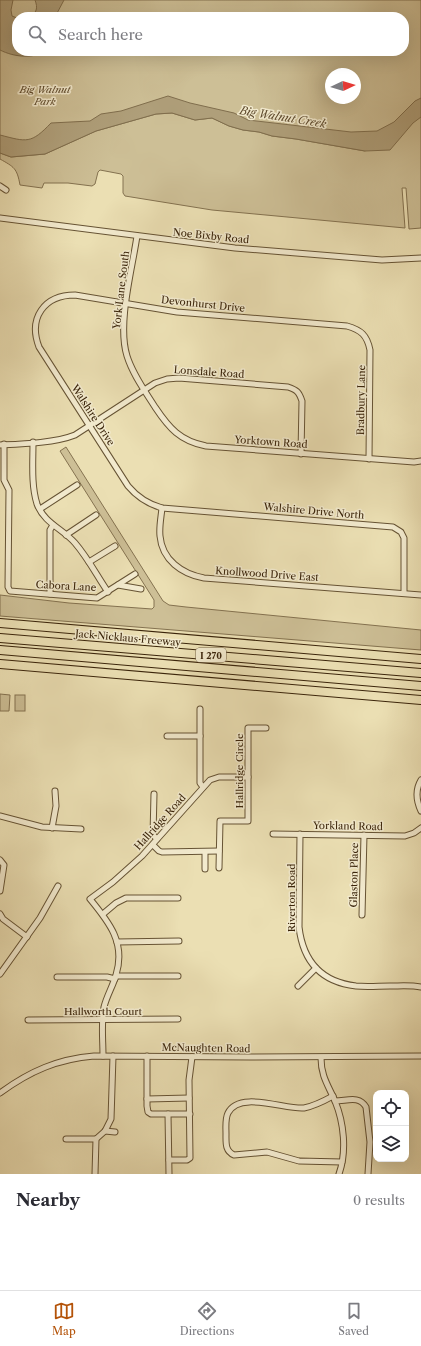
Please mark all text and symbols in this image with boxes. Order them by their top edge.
search box [12,12,409,56]
icon: search [26,23,48,45]
text: Search here [58,25,143,44]
north arrow [325,68,361,104]
park label: Big Walnut Park [19,83,71,108]
water label: Big Walnut Creek [238,103,328,131]
street label: Noe Bixby Road [172,226,250,246]
street label: York Lane South [110,249,132,331]
street label: Devonhurst Drive [160,293,246,315]
street label: Lonsdale Road [173,363,245,381]
street label: Bradbury Lane [354,364,368,435]
street label: Walshire Drive [68,381,118,448]
street label: Yorktown Road [233,433,308,451]
street label: Walshire Drive North [262,500,366,522]
street label: Knollwood Drive East [215,564,320,584]
street label: Cabora Lane [35,578,97,594]
street label: Jack Nicklaus Freeway [73,627,182,649]
road number: I 270 [196,648,226,662]
street label: Hallridge Circle [233,733,246,809]
street label: Hallridge Road [131,791,189,853]
street label: Yorkland Road [312,819,383,833]
street label: Glaston Place [347,842,361,908]
street label: Riverton Road [285,864,298,932]
street label: Hallworth Court [64,1005,143,1018]
street label: McNaughten Road [161,1041,251,1055]
map controls [373,1090,409,1162]
button: locate [373,1090,409,1126]
button: layers [373,1126,409,1162]
text: Nearby [16,1190,80,1210]
text: 0 results [353,1192,405,1208]
tab: Map [52,1300,76,1338]
tab: Directions [180,1300,234,1338]
tab: Saved [338,1300,369,1338]

